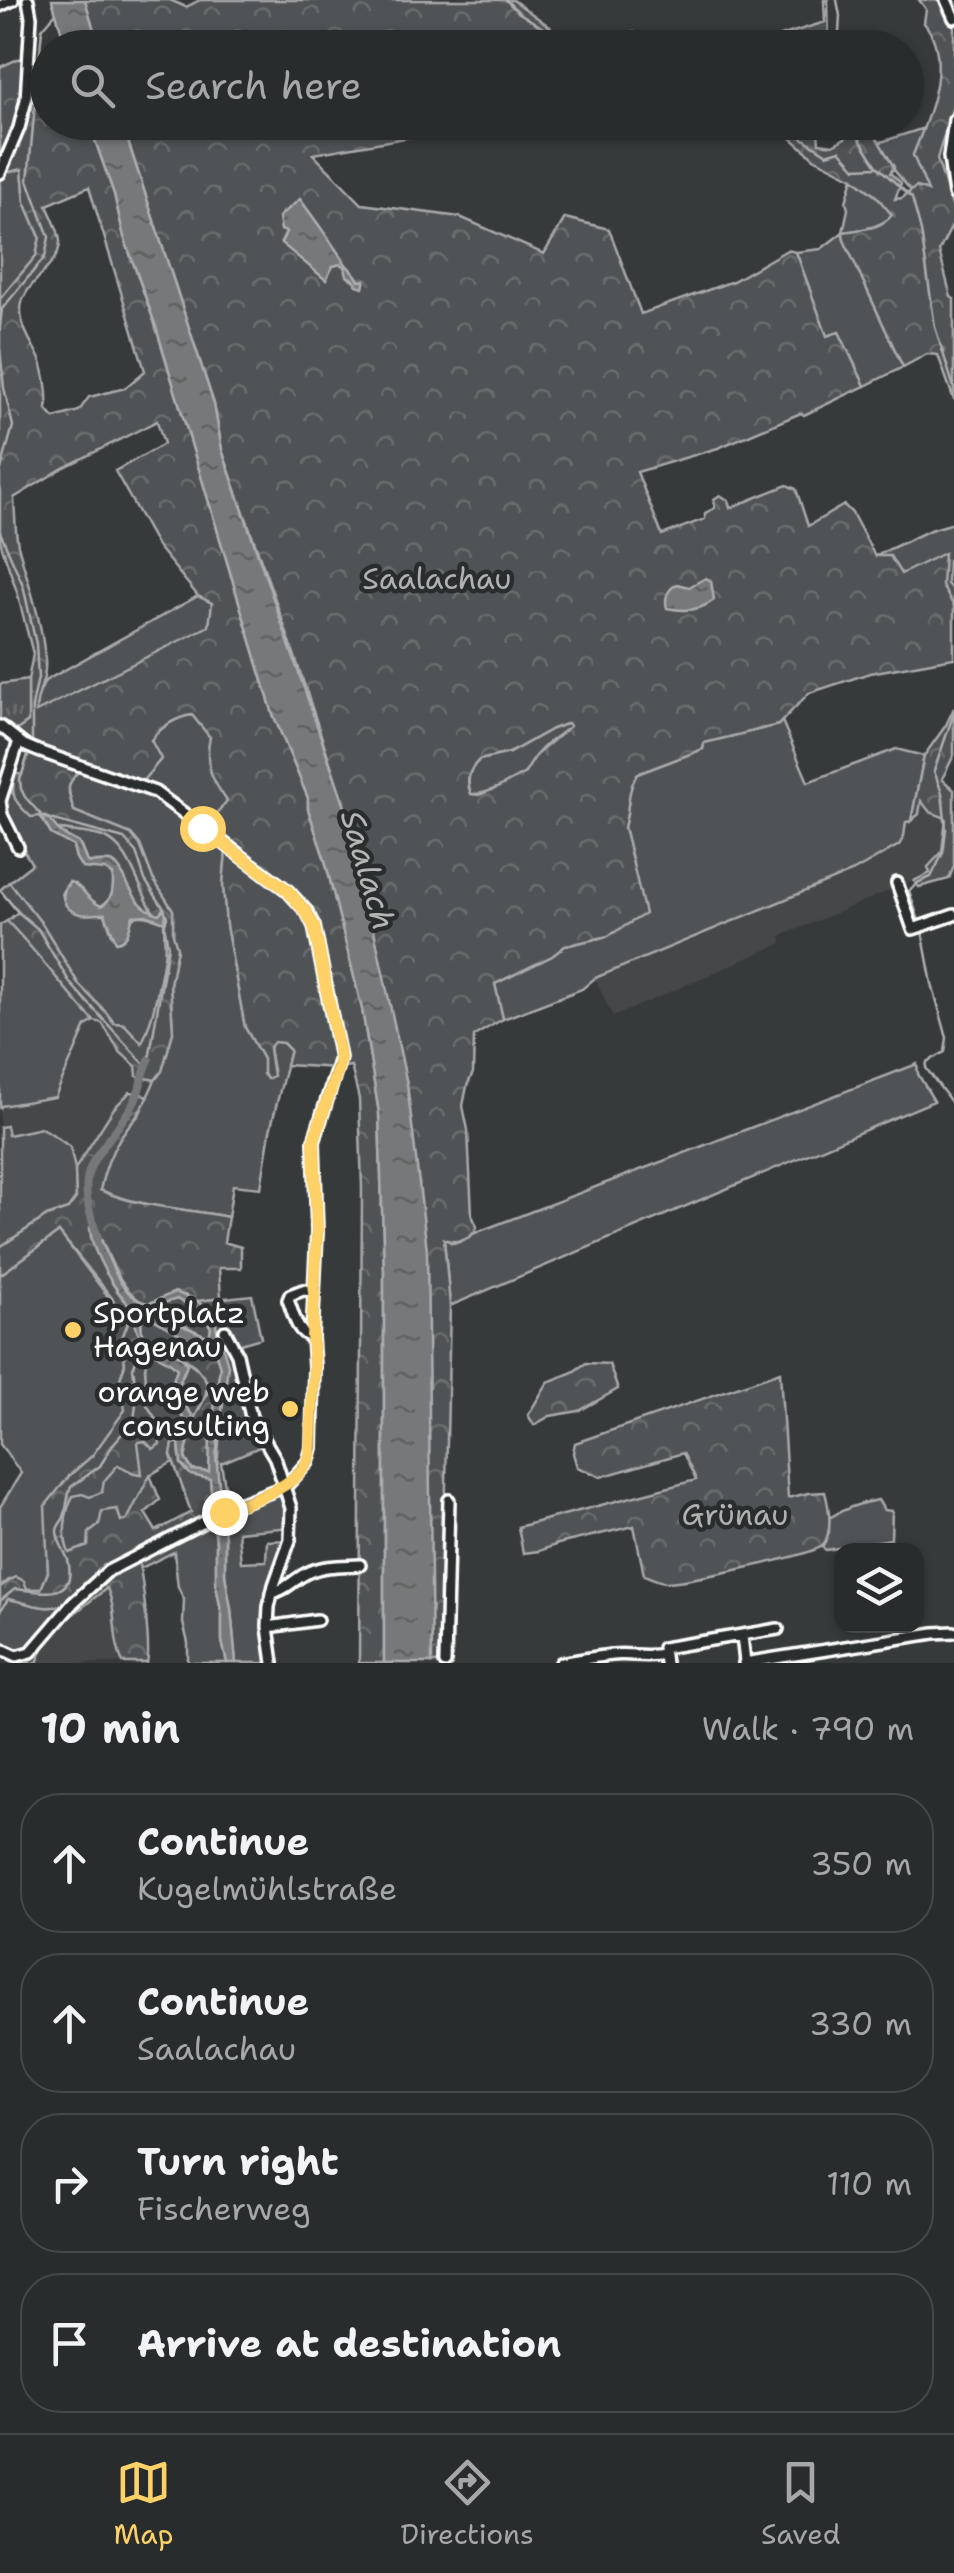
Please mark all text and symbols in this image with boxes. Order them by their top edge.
search box [30,30,924,140]
icon: search [65,58,120,113]
text: Search here [145,60,362,111]
park label: Saalachau [362,558,512,599]
water label: Saalach [331,805,406,935]
route start [180,806,226,852]
place label: Sportplatz Hagenau [93,1292,245,1367]
marker: Sportplatz Hagenau [62,1319,84,1341]
place label: orange web consulting [97,1371,270,1446]
marker: orange web consulting [279,1398,301,1420]
route end [202,1490,248,1536]
park label: Grünau [682,1494,788,1535]
map controls [834,1543,924,1633]
button: layers [834,1543,924,1633]
text: 10 min [40,1700,180,1756]
text: Walk · 790 m [702,1707,914,1750]
text: Continue [137,1816,309,1867]
icon: ahead [42,1836,97,1891]
text: 350 m [810,1842,912,1885]
text: Kugelmühlstraße [137,1867,397,1910]
text: Continue [137,1976,309,2027]
icon: ahead [42,1996,97,2051]
text: 330 m [809,2002,912,2045]
text: Saalachau [137,2027,296,2070]
text: Turn right [137,2136,339,2187]
icon: right [42,2156,97,2211]
text: 110 m [826,2162,912,2205]
text: Fischerweg [137,2187,311,2230]
icon: arrive [42,2316,97,2371]
text: Arrive at destination [137,2318,561,2369]
tab: Map [114,2455,173,2553]
tab: Directions [400,2455,534,2553]
tab: Saved [761,2455,840,2553]

